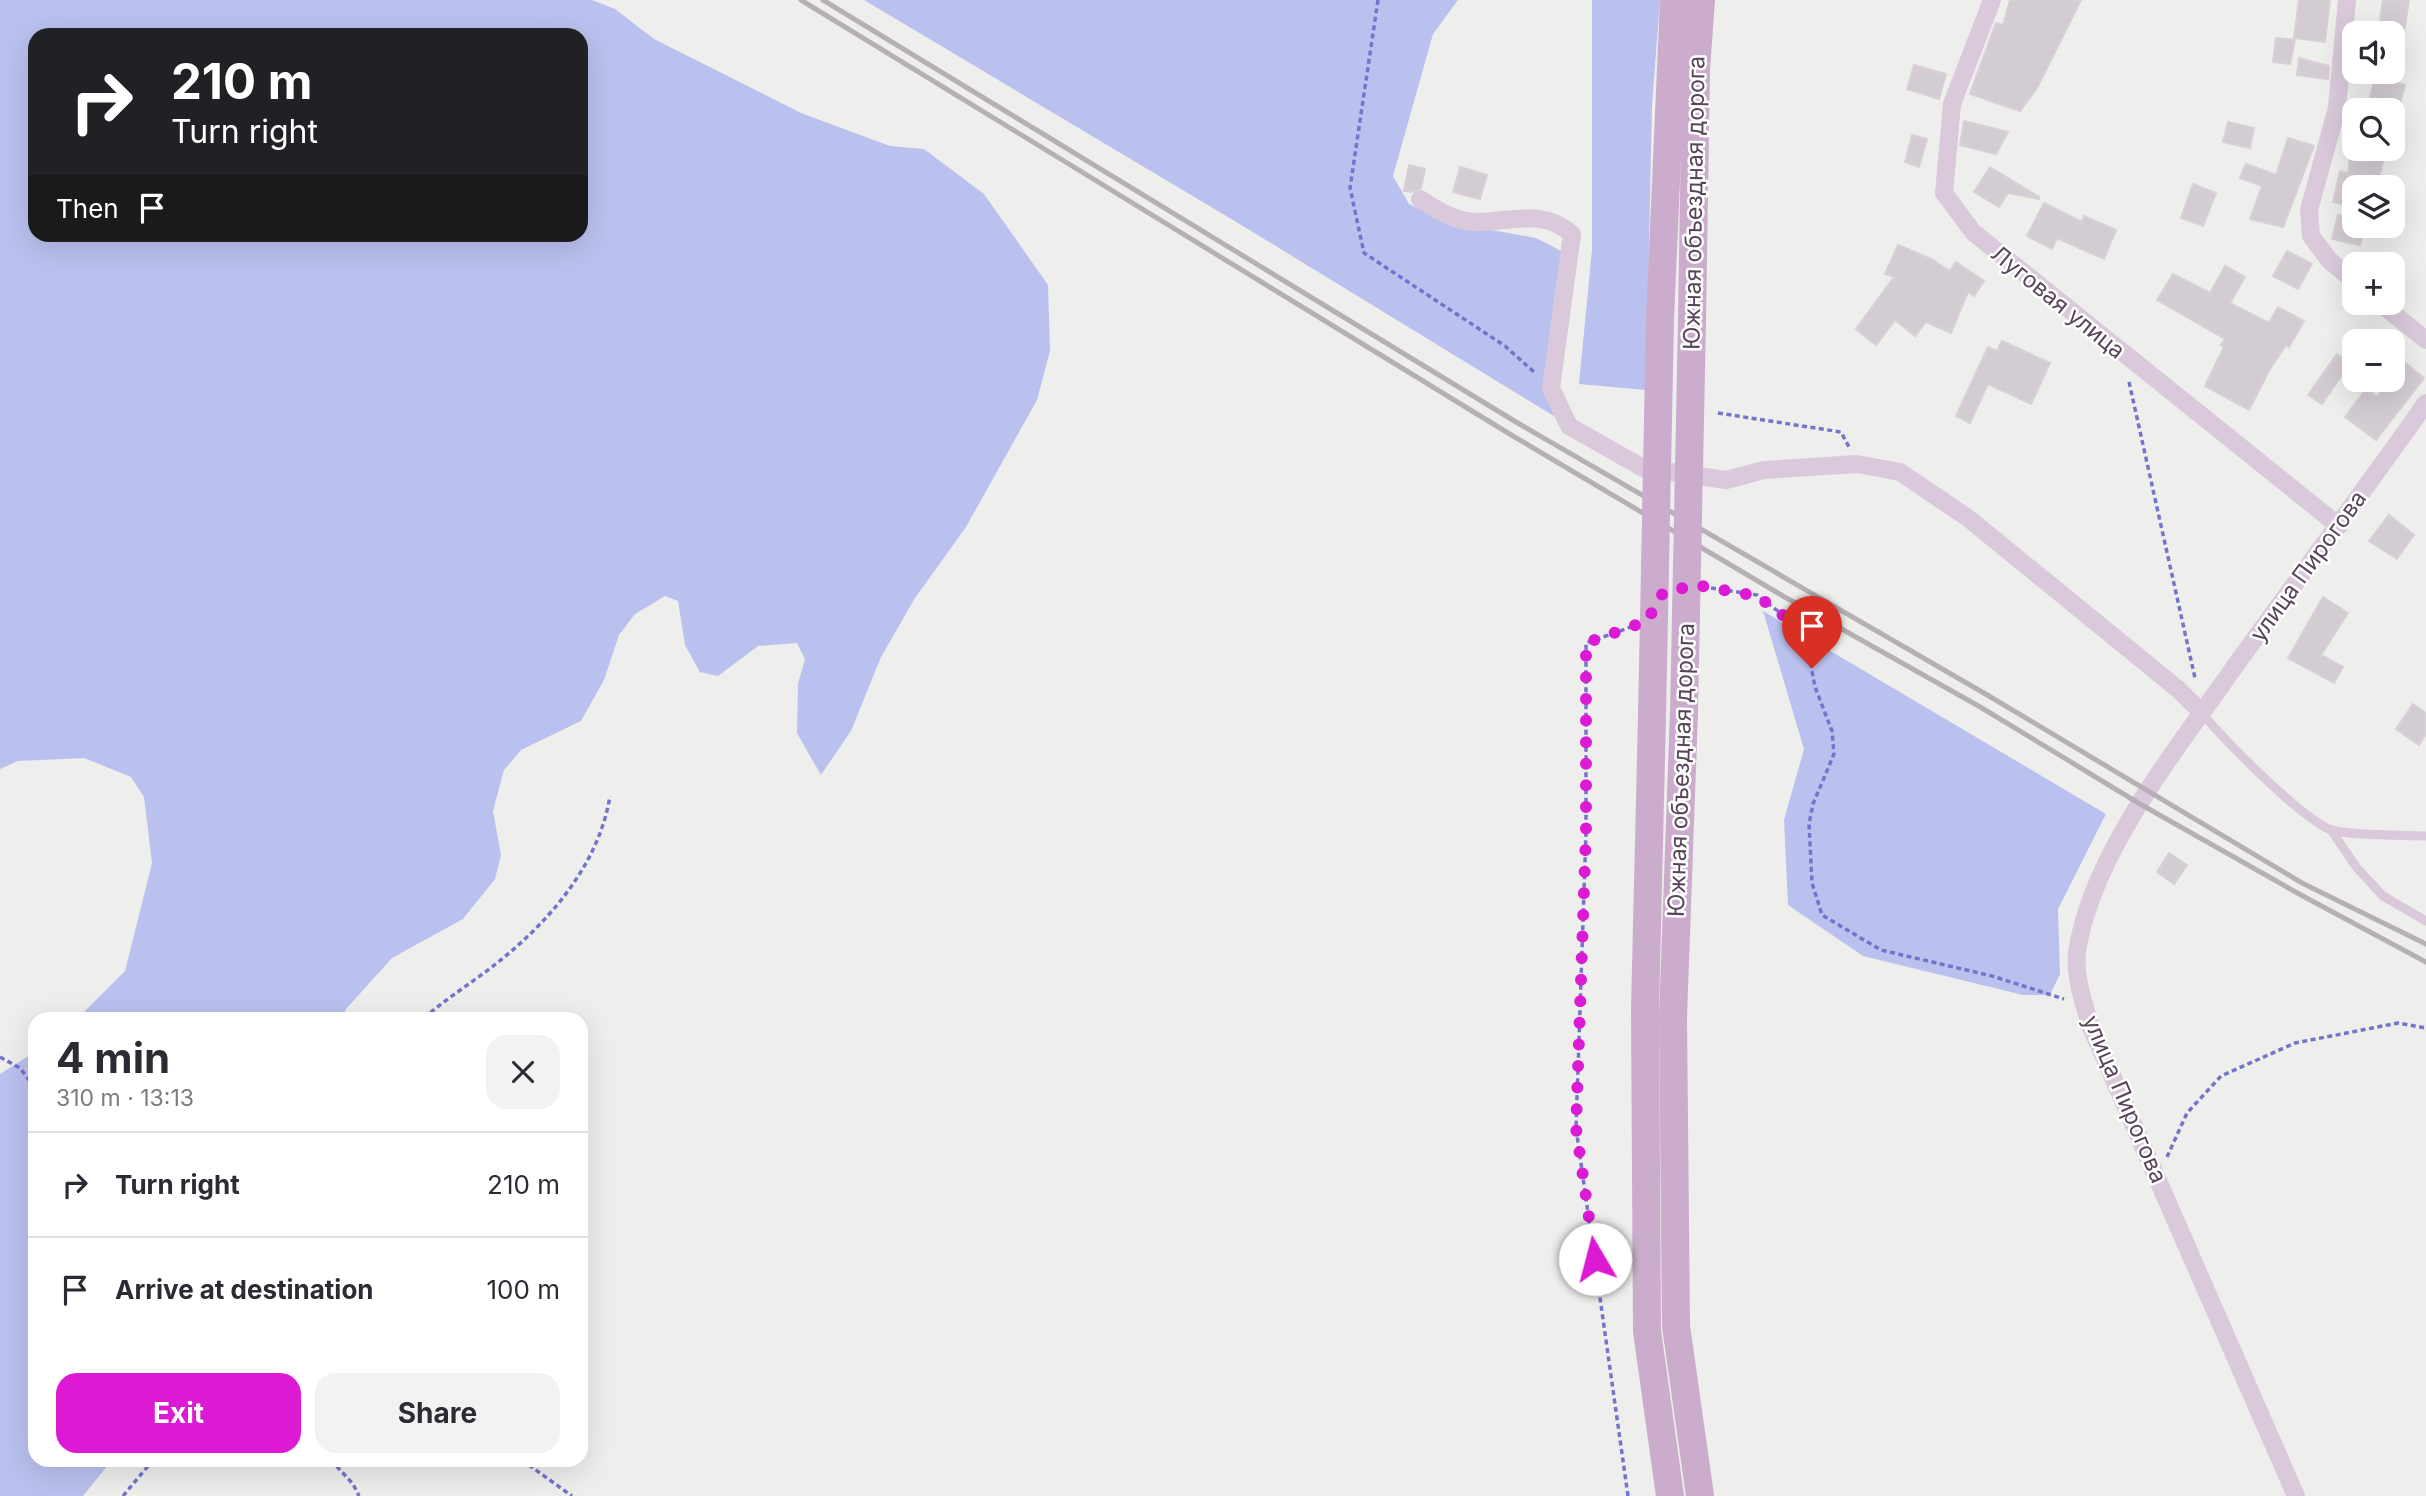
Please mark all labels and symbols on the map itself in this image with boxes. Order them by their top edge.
street label: Южная объездная дорога [1677,56,1711,350]
street label: Луговая улица [1985,239,2131,365]
street label: улица Пирогова [2244,485,2372,647]
pin [1782,596,1842,668]
street label: Южная объездная дорога [1662,623,1700,917]
street label: улица Пирогова [2077,1011,2173,1187]
position arrow [1558,1222,1632,1296]

